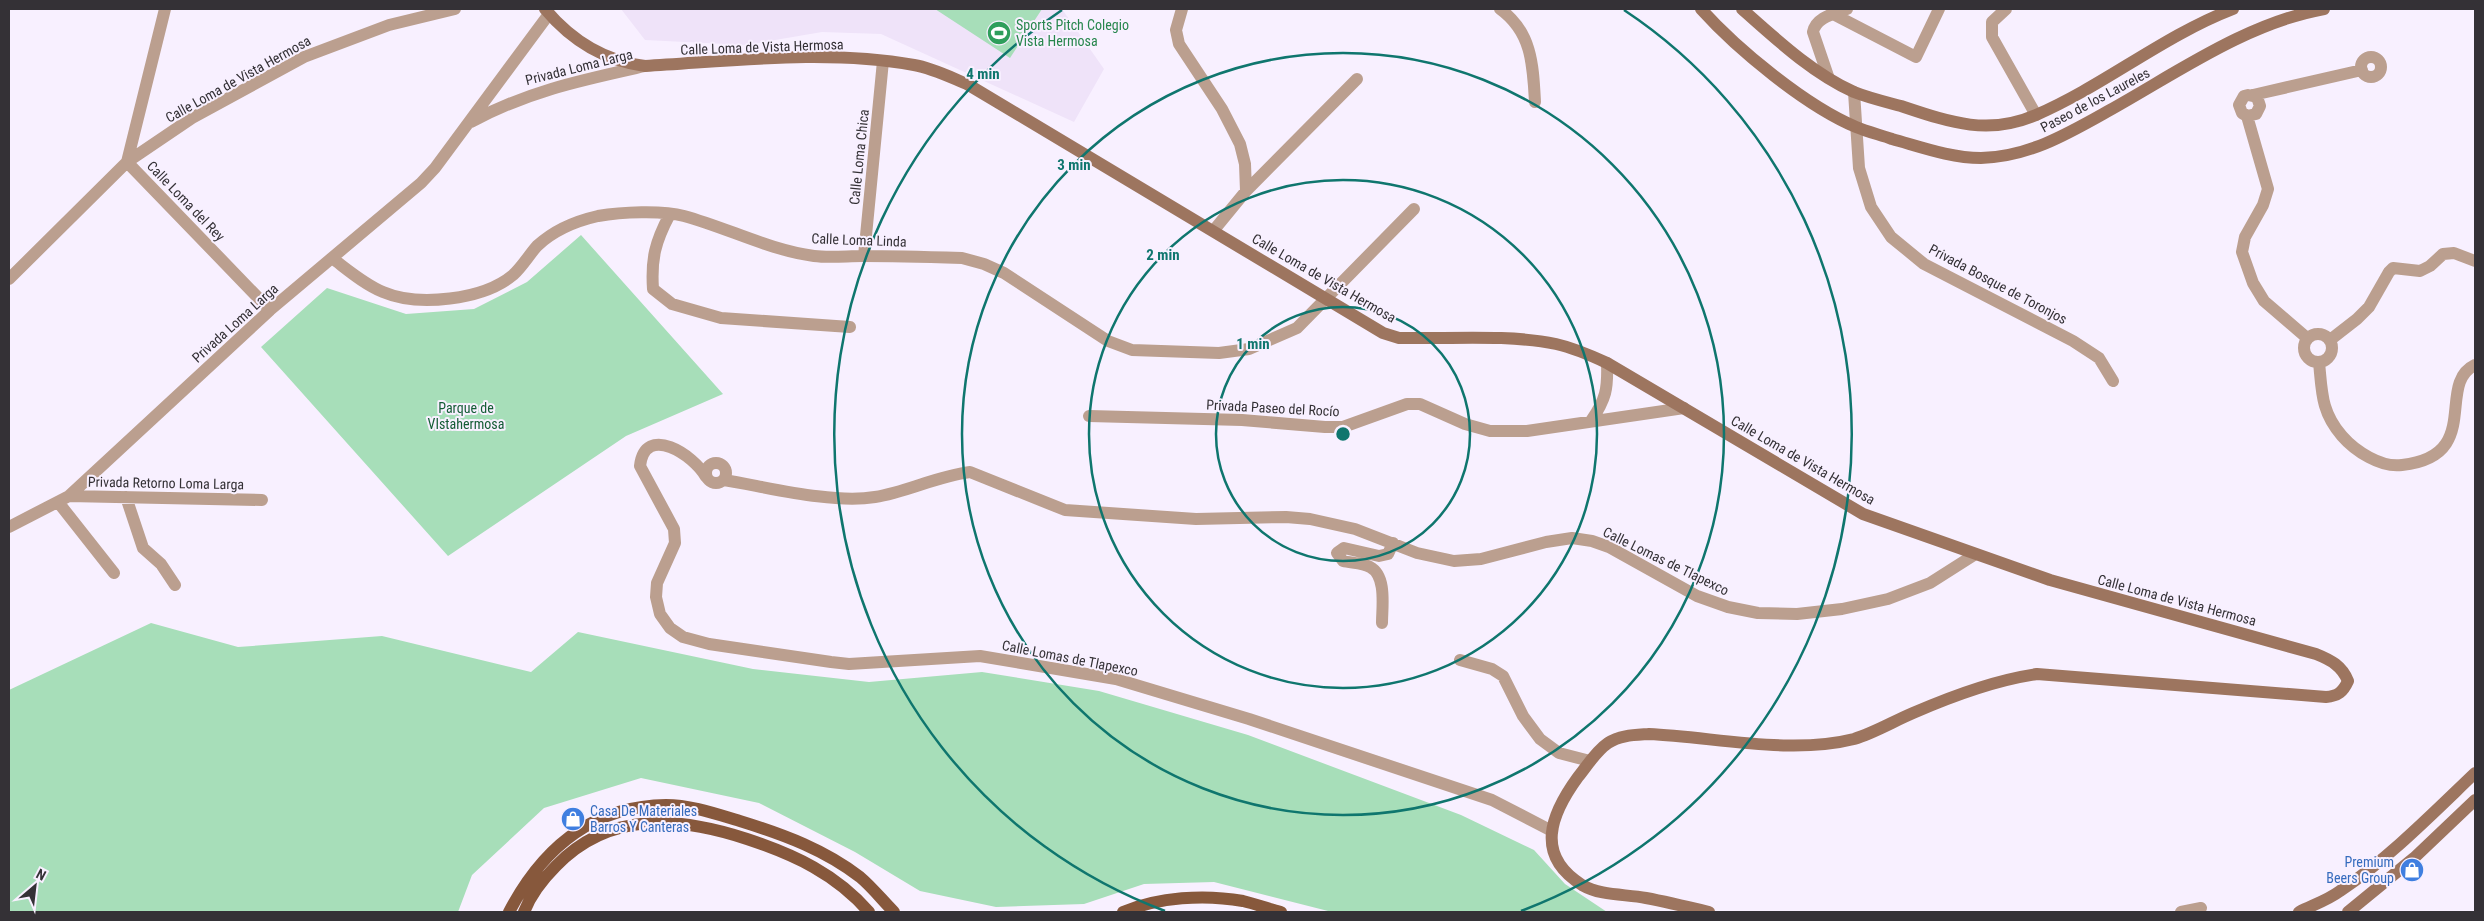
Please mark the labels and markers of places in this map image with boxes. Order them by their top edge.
place label: Sports Pitch Colegio Vista Hermosa [1016,17,1129,49]
sports icon: Sports Pitch Colegio Vista Hermosa [986,20,1012,46]
centre of rings [1334,425,1352,443]
place label: Casa De Materiales Barros Y Canteras [590,803,697,835]
shop icon: Casa De Materiales Barros Y Canteras [560,806,586,832]
place label: Premium Beers Group [2326,854,2394,886]
shop icon: Premium Beers Group [2399,857,2425,883]

